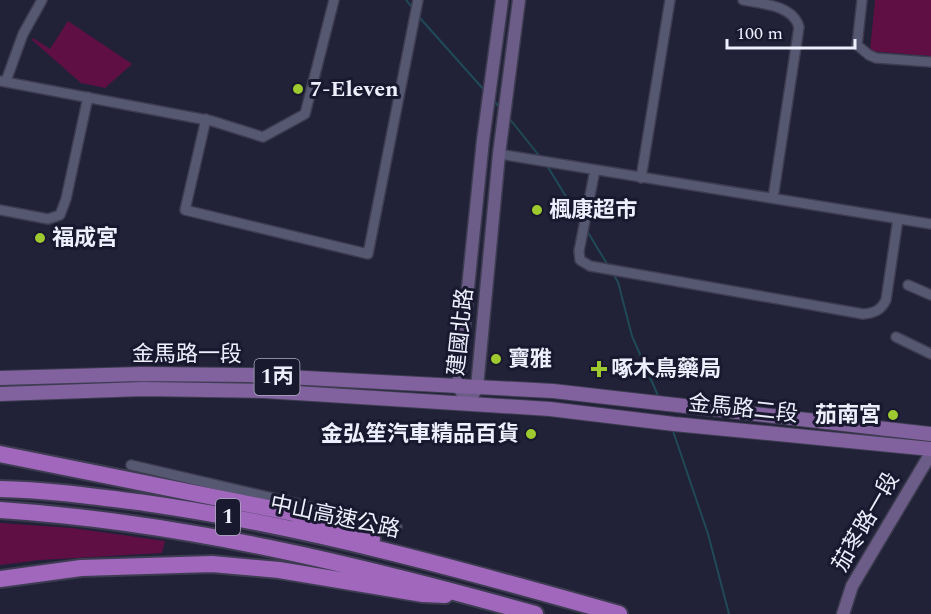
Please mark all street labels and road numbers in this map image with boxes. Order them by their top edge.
street label: 建國北路 [440,287,482,377]
street label: 金馬路一段 [132,338,242,371]
road number: 1丙 [254,359,300,395]
street label: 金馬路二段 [687,387,799,431]
street label: 茄苳路一段 [824,466,908,578]
street label: 中山高速公路 [267,487,403,547]
road number: 1 [216,499,240,535]

